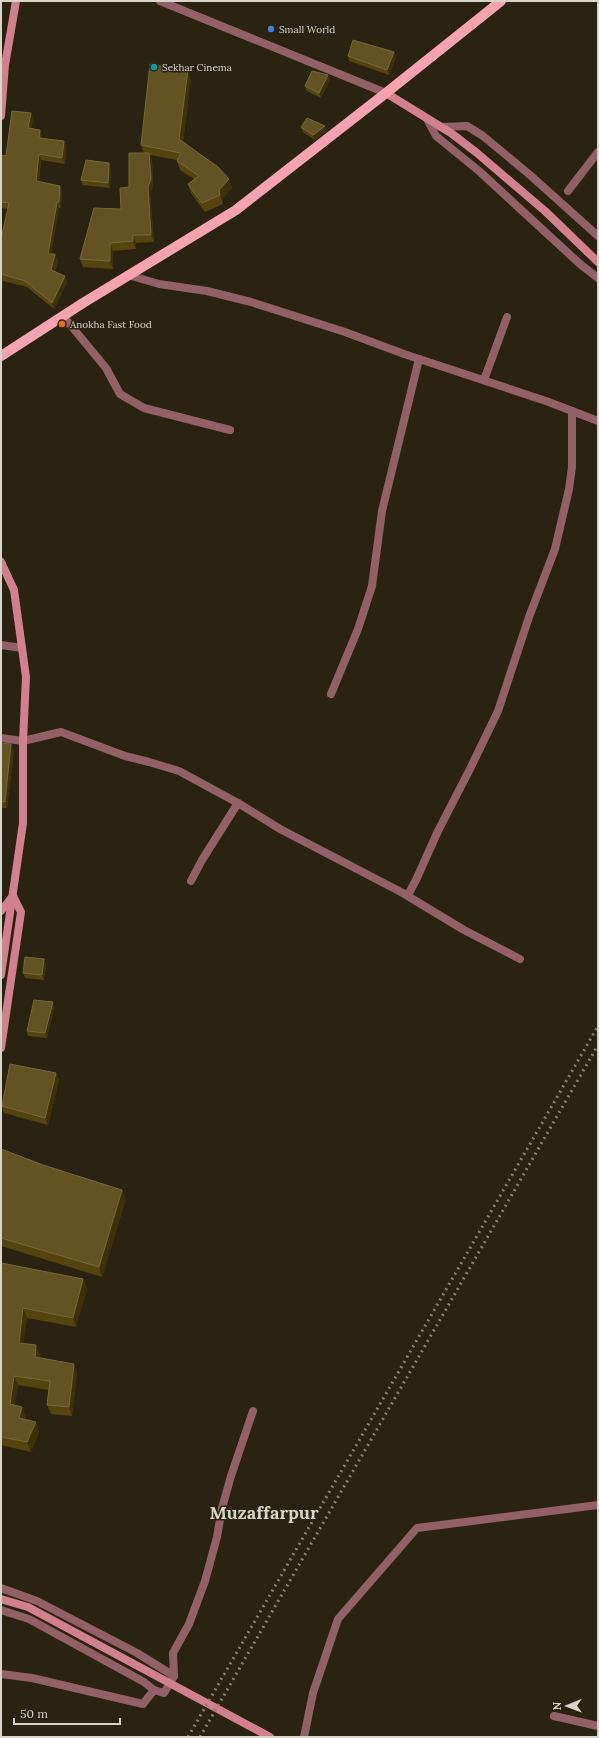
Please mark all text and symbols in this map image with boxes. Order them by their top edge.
place label: Small World [279,23,335,36]
marker: Small World [266,24,276,34]
place label: Sekhar Cinema [162,61,232,74]
marker: Sekhar Cinema [149,62,159,72]
place label: Anokha Fast Food [69,318,152,331]
marker: Anokha Fast Food [57,319,67,329]
district label: Muzaffarpur [209,1501,319,1524]
north arrow [547,1686,587,1726]
scale bar [14,1700,120,1726]
text: N [550,1701,564,1711]
text: 50 m [20,1706,48,1721]

